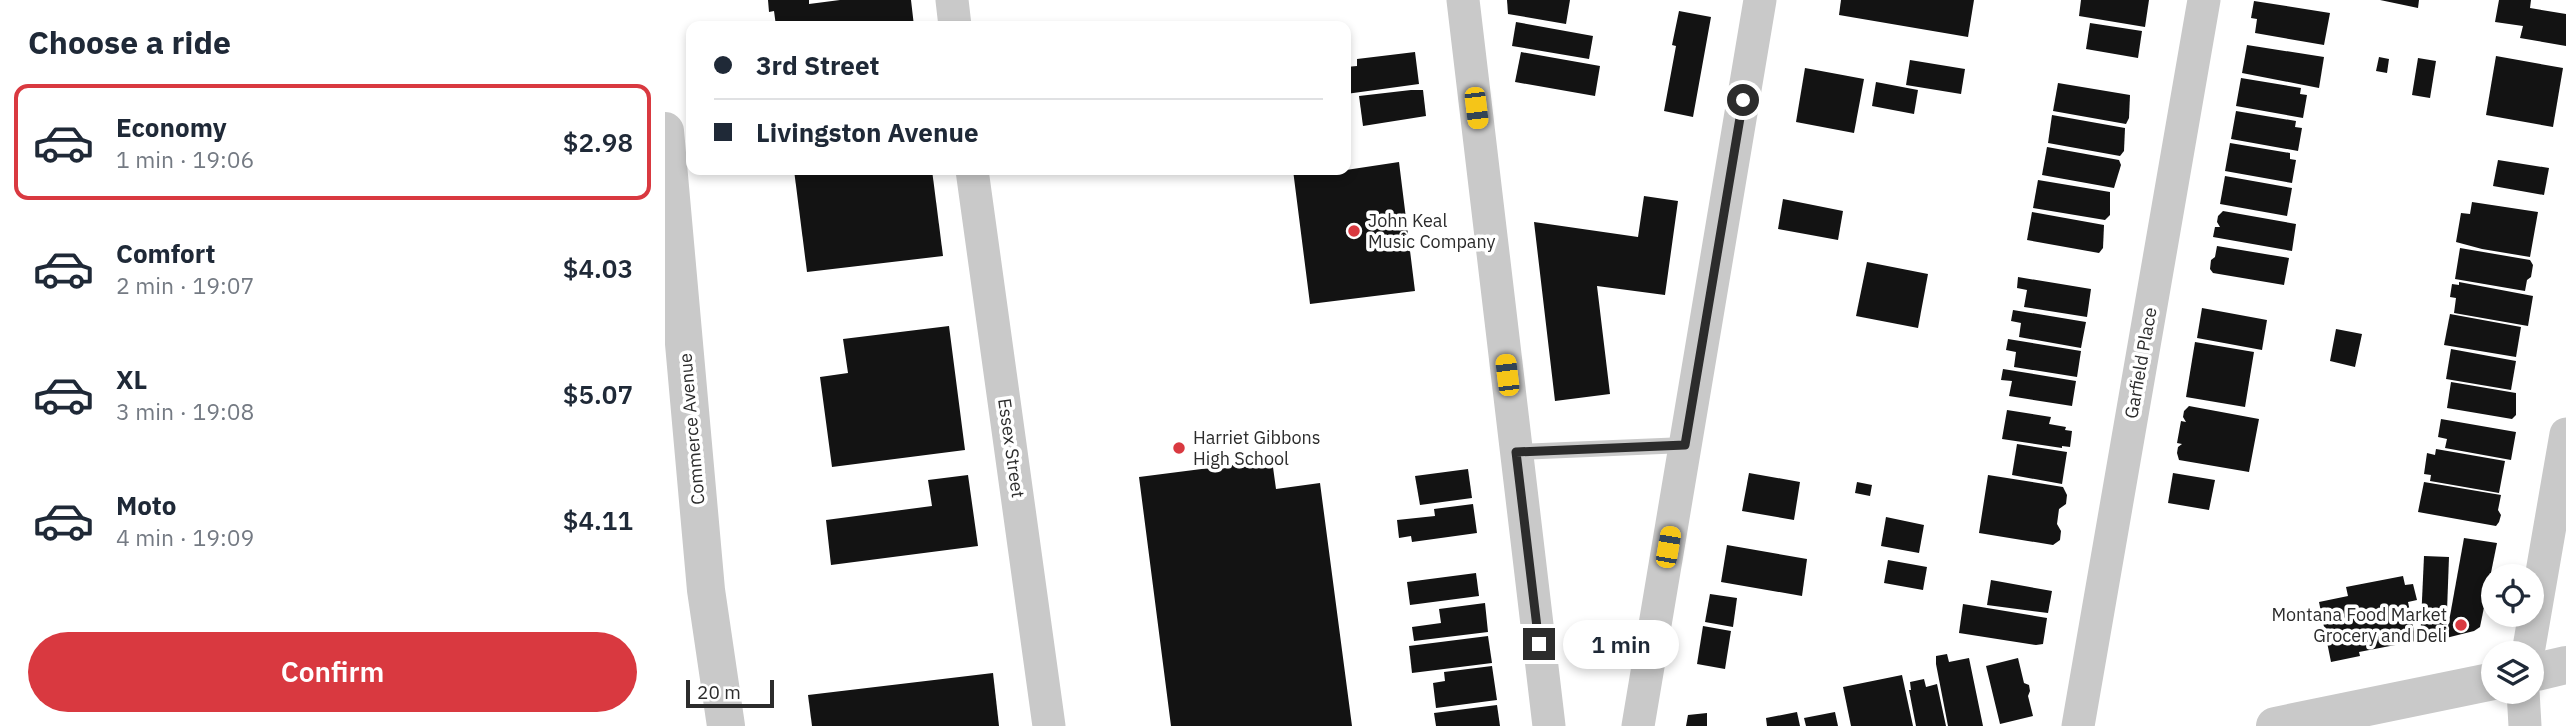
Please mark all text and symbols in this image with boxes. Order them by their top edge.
text: Choose a ride [28,21,231,63]
text: 3rd Street [756,48,880,82]
route start [1727,84,1759,116]
car [1464,86,1489,130]
text: Economy [116,110,227,144]
icon: car [32,111,95,174]
text: Livingston Avenue [756,115,979,149]
text: $2.98 [563,125,633,159]
text: 1 min · 19:06 [116,144,254,174]
place label: John Keal Music Company [1368,209,1496,253]
marker: John Keal Music Company [1346,223,1362,239]
text: Comfort [116,236,215,270]
icon: car [32,237,95,300]
text: $4.03 [563,251,633,285]
text: 2 min · 19:07 [116,270,254,300]
street label: Garfield Place [2119,305,2162,420]
street label: Commerce Avenue [673,352,710,506]
car [1495,353,1520,397]
text: XL [116,362,147,396]
icon: car [32,363,95,426]
text: $5.07 [563,377,633,411]
text: 3 min · 19:08 [116,396,254,426]
street label: Essex Street [993,397,1030,499]
place label: Harriet Gibbons High School [1193,426,1320,470]
marker: Harriet Gibbons High School [1171,440,1187,456]
text: Moto [116,488,176,522]
icon: car [32,489,95,552]
text: $4.11 [563,503,633,537]
text: 4 min · 19:09 [116,522,254,552]
car [1655,524,1682,570]
map controls [2481,564,2544,704]
button: locate [2481,564,2544,627]
place label: Montana Food Market Grocery and Deli [2271,603,2447,647]
marker: Montana Food Market Grocery and Deli [2453,617,2469,633]
callout: 1 min [1563,620,1679,668]
route end [1523,628,1555,660]
text: 1 min [1591,629,1651,659]
button: Confirm [28,632,637,712]
button: layers [2481,641,2544,704]
scale bar [686,677,773,709]
text: 20 m [697,680,741,704]

